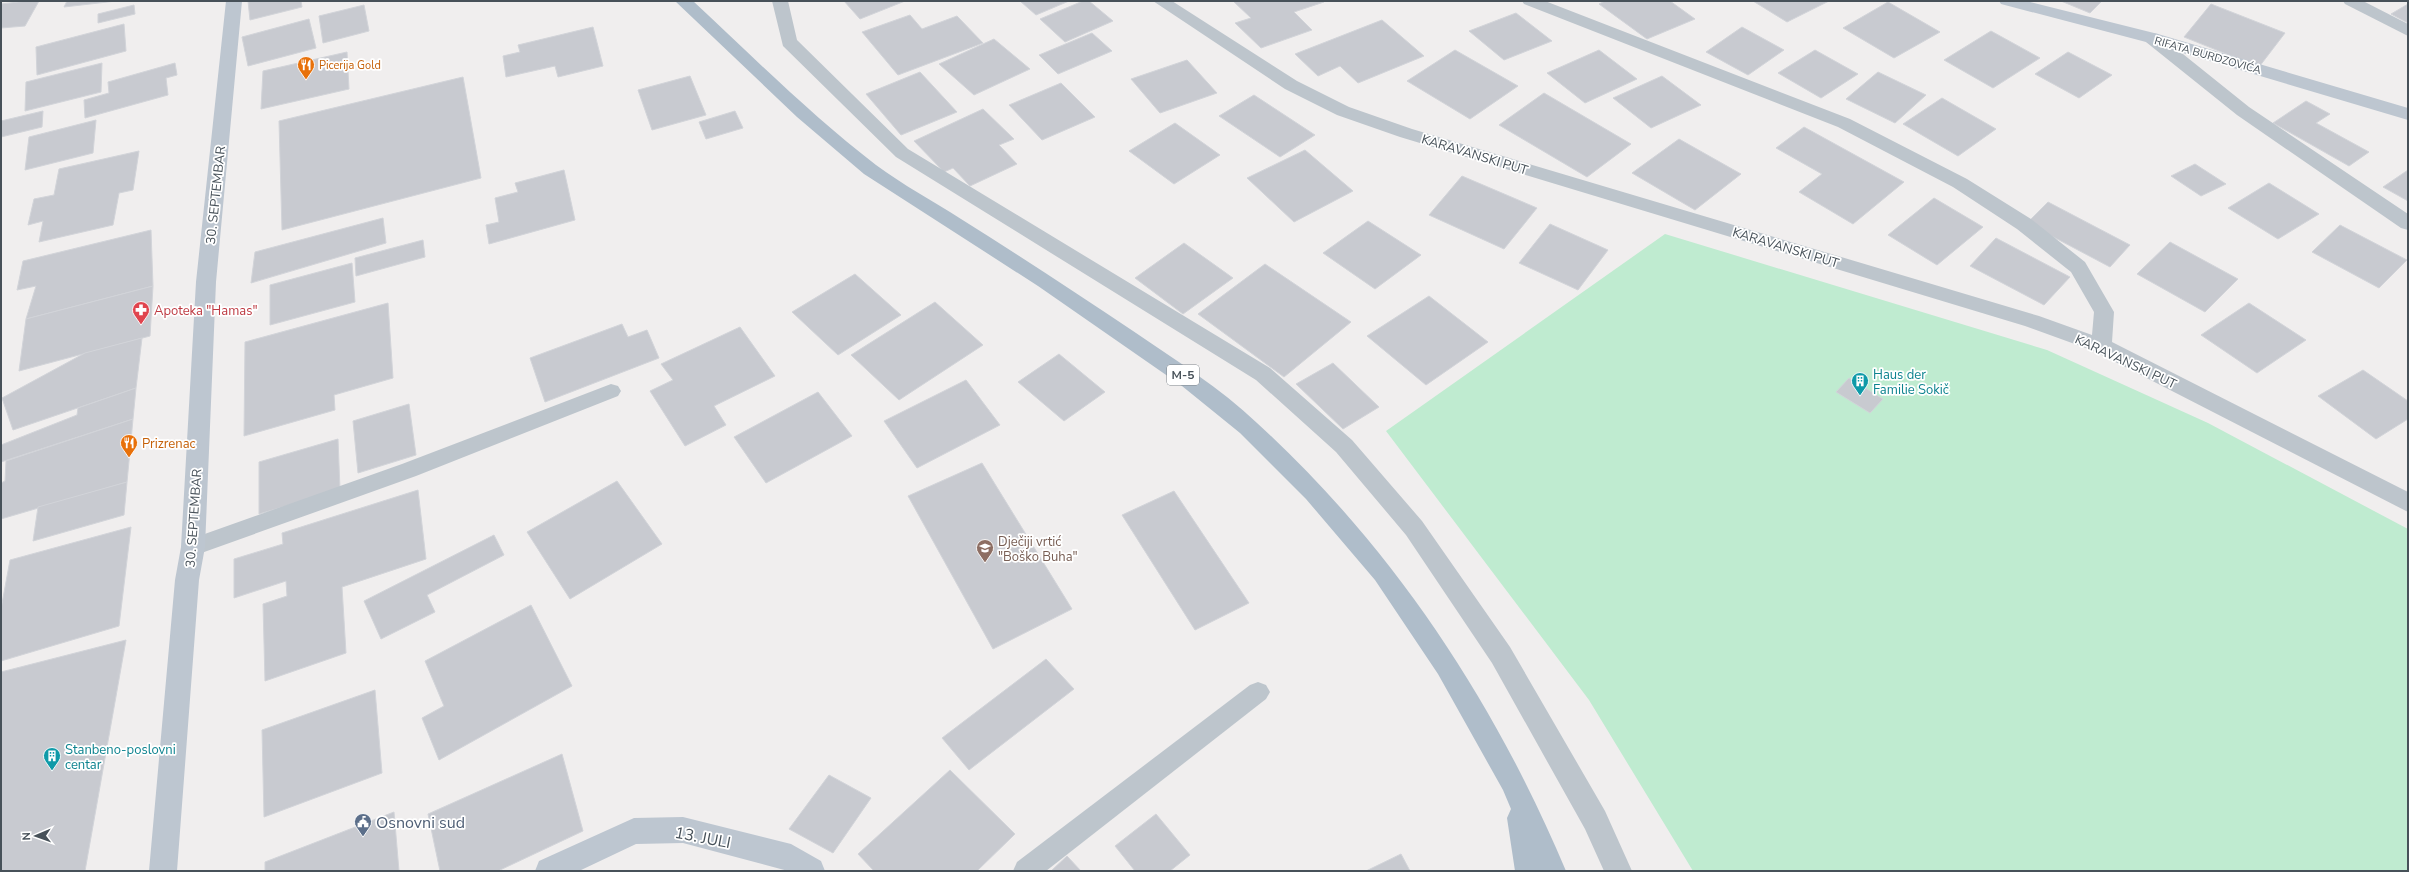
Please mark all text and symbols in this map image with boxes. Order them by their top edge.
street label: RIFATA BURDZOVIĆA [2153,32,2263,78]
restaurant icon: Picerija Gold [296,55,316,80]
place label: Picerija Gold [319,58,381,73]
street label: KARAVANSKI PUT [1419,130,1530,180]
street label: 30. SEPTEMBAR [202,145,230,245]
street label: KARAVANSKI PUT [1730,223,1841,273]
pharmacy icon: Apoteka "Hamas" [131,300,151,325]
place label: Apoteka "Hamas" [154,302,258,320]
street label: KARAVANSKI PUT [2072,330,2179,393]
road number: M-5 [1167,365,1199,385]
place label: Haus der Familie Sokič [1873,366,1949,399]
building icon: Haus der Familie Sokič [1850,371,1870,396]
restaurant icon: Prizrenac [119,433,139,458]
place label: Prizrenac [142,435,196,453]
street label: 30. SEPTEMBAR [182,468,206,568]
place label: Dječiji vrtić "Boško Buha" [998,533,1078,566]
school or university icon: Dječiji vrtić "Boško Buha" [975,538,995,563]
place label: Stanbeno-poslovni centar [65,741,176,774]
building icon: Stanbeno-poslovni centar [42,746,62,771]
public building icon: Osnovni sud [353,812,373,837]
place label: Osnovni sud [376,812,465,834]
north arrow [16,816,56,856]
street label: 13. JULI [673,822,733,854]
text: N [19,832,34,841]

